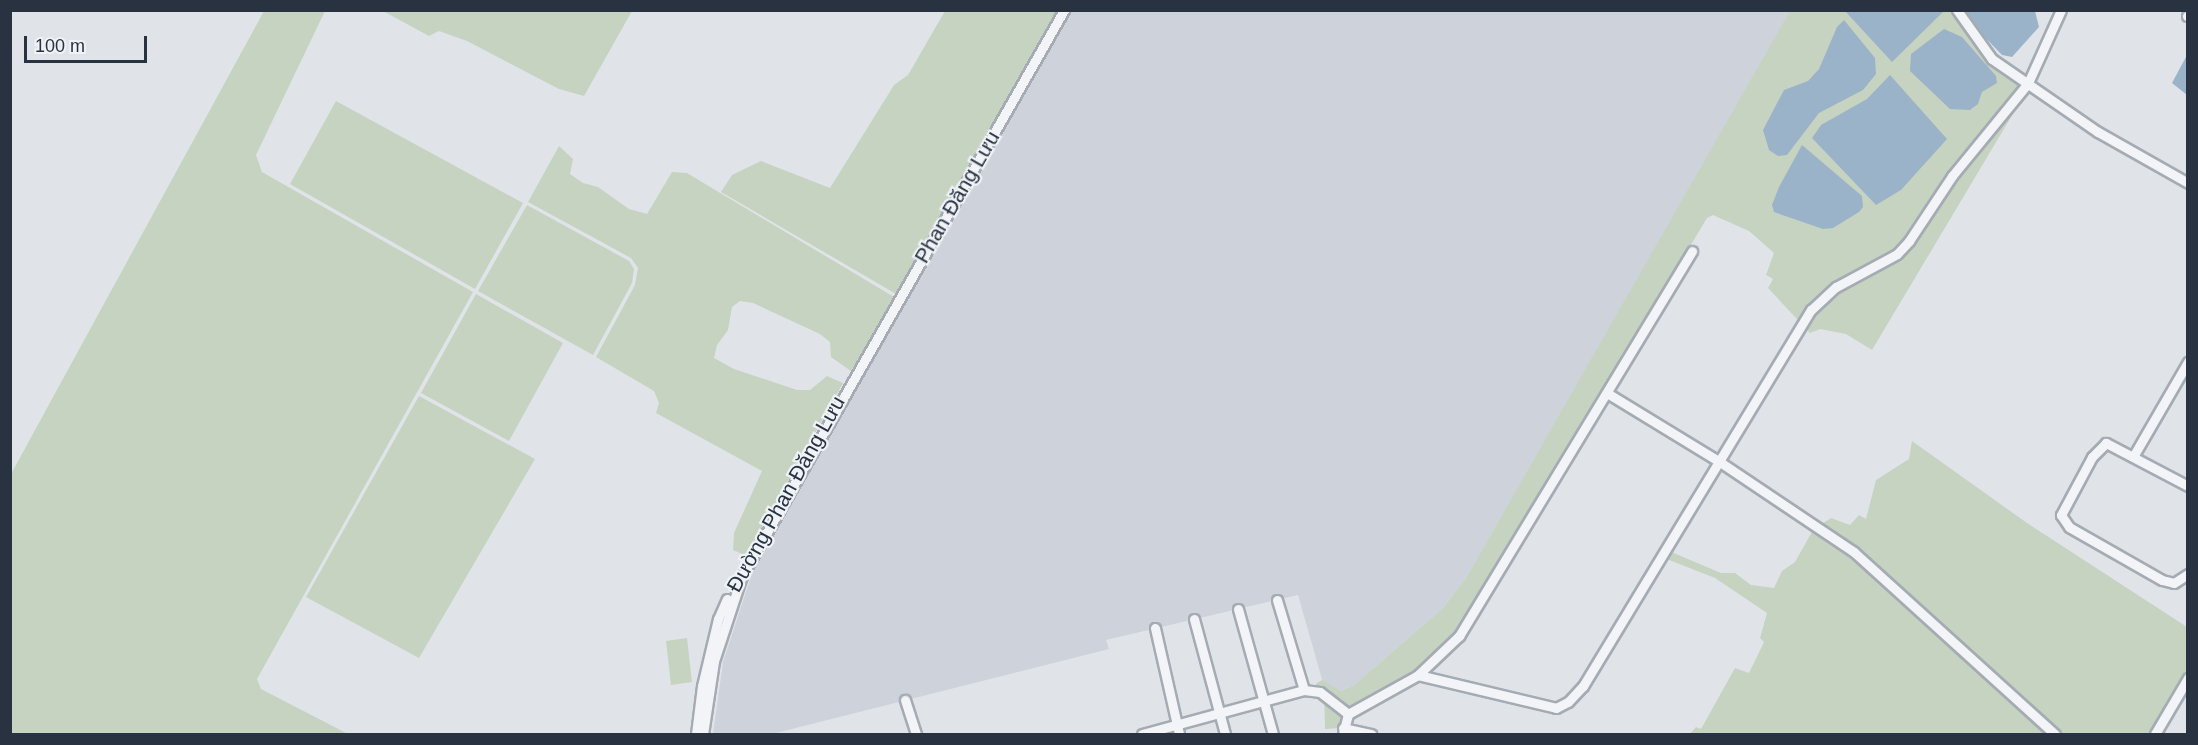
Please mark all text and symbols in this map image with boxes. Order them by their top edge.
scale bar [27,24,150,62]
text: 100 m [35,36,85,56]
street label: Phan Đăng Lưu [909,126,1005,268]
street label: Đường Phan Đăng Lưu [722,391,850,597]

